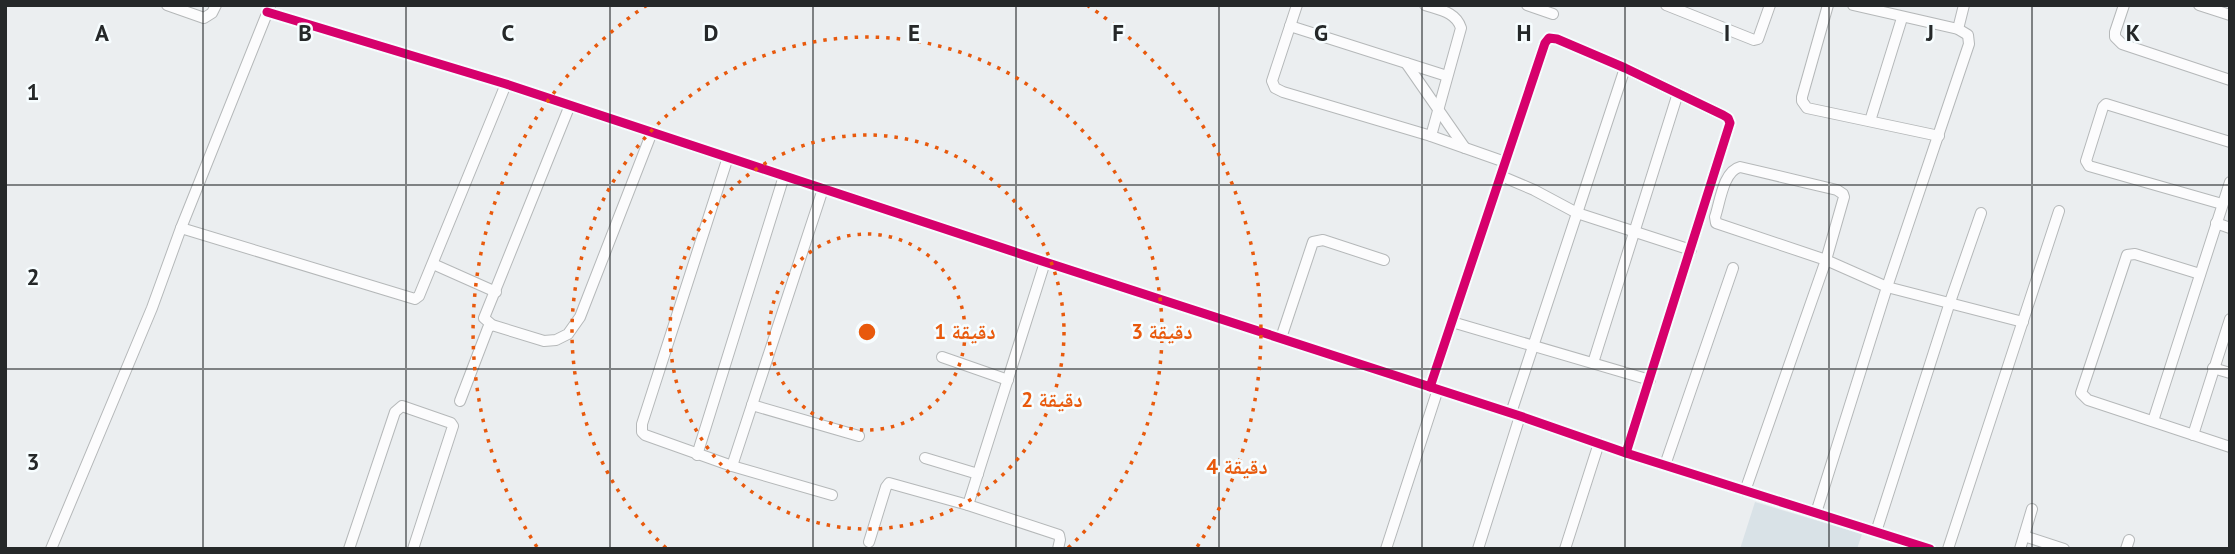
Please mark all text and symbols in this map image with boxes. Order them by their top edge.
text: A [95,18,109,47]
text: B [298,18,312,47]
text: C [502,18,515,47]
text: D [704,18,718,47]
text: E [908,18,920,47]
text: F [1112,18,1124,47]
text: G [1314,18,1328,47]
text: H [1517,18,1531,47]
text: I [1724,18,1730,47]
text: J [1925,18,1934,47]
text: K [2126,18,2140,47]
text: 1 [26,77,40,106]
text: 2 [26,262,40,291]
text: 1 دقيقة [934,318,996,345]
text: 3 دقيقة [1131,318,1193,345]
centre of rings [855,320,879,344]
text: 2 دقيقة [1021,386,1083,413]
text: 3 [26,447,40,476]
text: 4 دقيقة [1206,453,1268,480]

